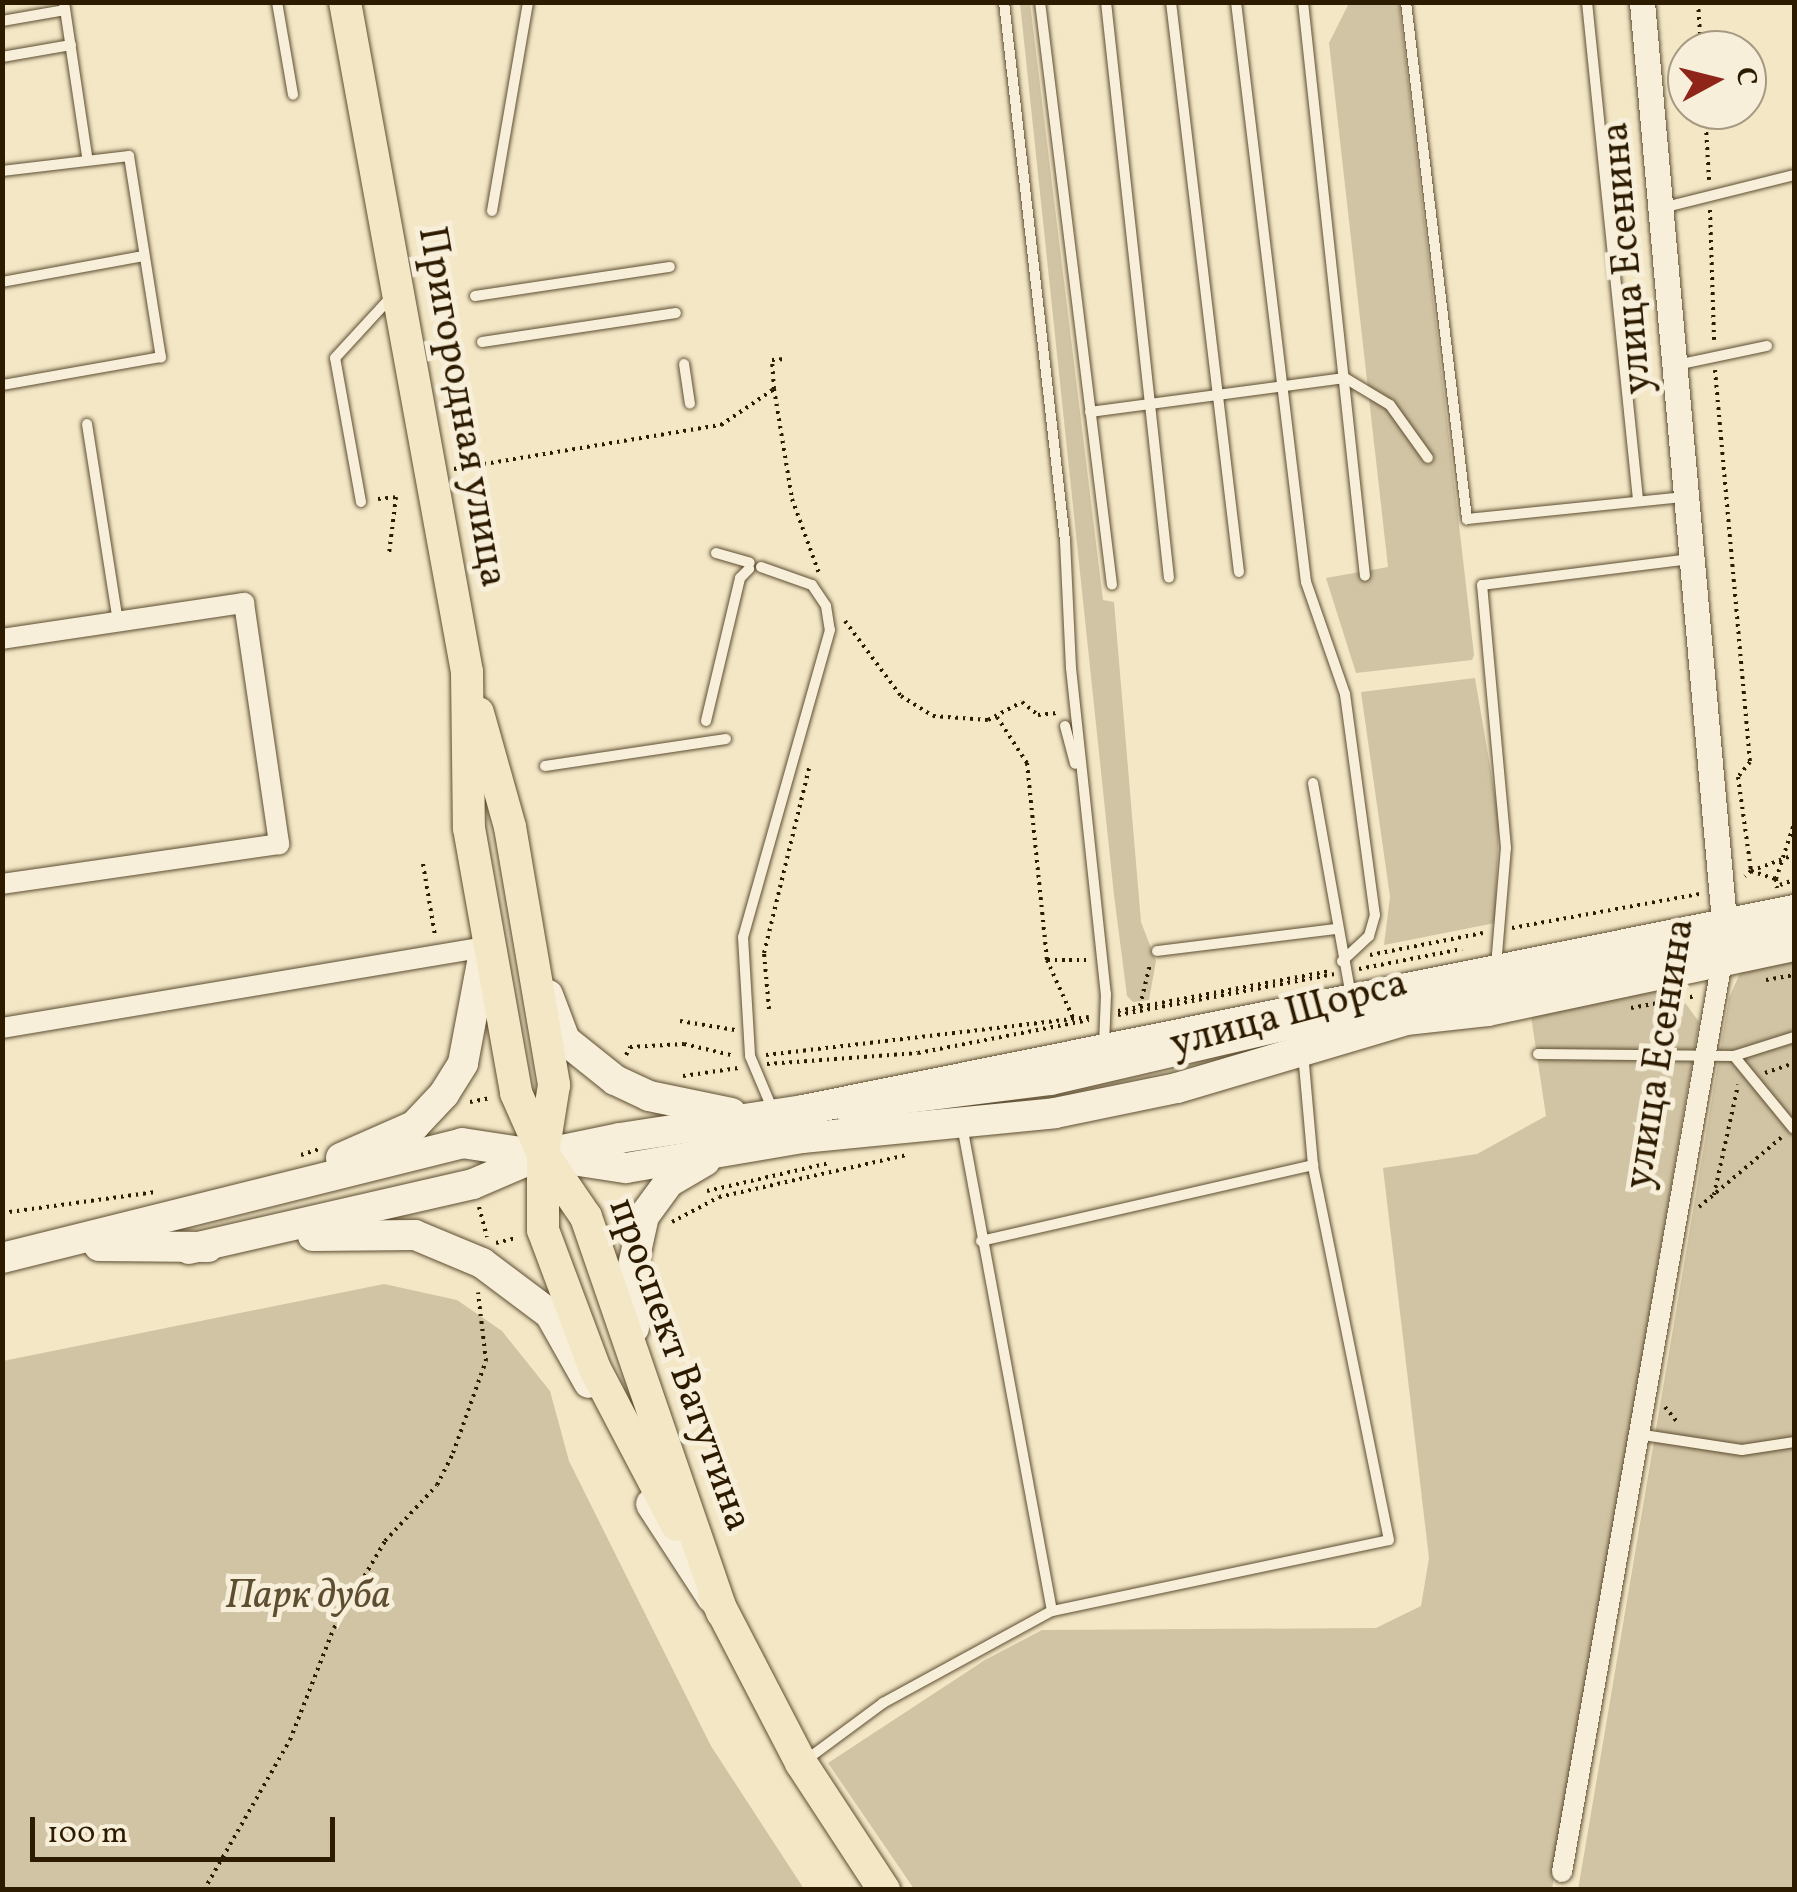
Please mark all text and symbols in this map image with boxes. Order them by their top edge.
north arrow [1667,30,1767,130]
text: С [1725,65,1766,88]
street label: улица Есенина [1592,120,1664,396]
street label: Пригородная улица [406,222,516,592]
street label: улица Есенина [1616,915,1706,1193]
street label: улица Щорса [1165,960,1413,1070]
street label: проспект Ватутина [596,1192,762,1538]
park label: Парк дуба [225,1573,391,1621]
scale bar [35,1797,340,1859]
text: 100 m [47,1813,128,1855]

